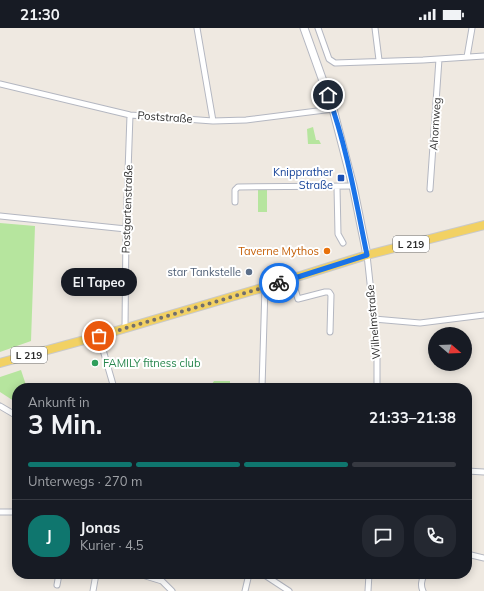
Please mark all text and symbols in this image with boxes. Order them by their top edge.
text: 21:30 [20,5,60,24]
pin [311,78,345,112]
icon: home [317,84,339,106]
street label: Ahornweg [426,97,444,151]
street label: Poststraße [137,108,193,126]
street label: Postgartenstraße [118,164,136,254]
place label: Knipprather Straße [273,165,333,192]
marker: Knipprather Straße [336,173,346,183]
road number: L 219 [393,236,429,252]
place label: Taverne Mythos [238,244,319,258]
marker: Taverne Mythos [322,246,332,256]
courier [259,263,299,303]
place label: star Tankstelle [167,265,241,279]
marker: star Tankstelle [244,267,254,277]
callout: El Tapeo [61,268,137,296]
icon: bike [268,272,290,294]
text: El Tapeo [73,274,125,290]
street label: Wilhelmstraße [363,284,383,360]
pin [82,319,116,353]
icon: bag [88,325,110,347]
north arrow [428,327,472,371]
map controls [428,327,472,371]
road number: L 219 [11,347,47,363]
place label: FAMILY fitness club [103,356,201,370]
marker: FAMILY fitness club [90,358,100,368]
text: Ankunft in [28,394,90,410]
text: 3 Min. [28,408,102,441]
text: 21:33–21:38 [369,408,456,427]
text: Unterwegs · 270 m [28,473,142,489]
button: chat [362,515,404,557]
button: phone [414,515,456,557]
text: Jonas [80,518,120,537]
text: J [46,526,52,545]
text: Kurier · 4.5 [80,537,144,553]

